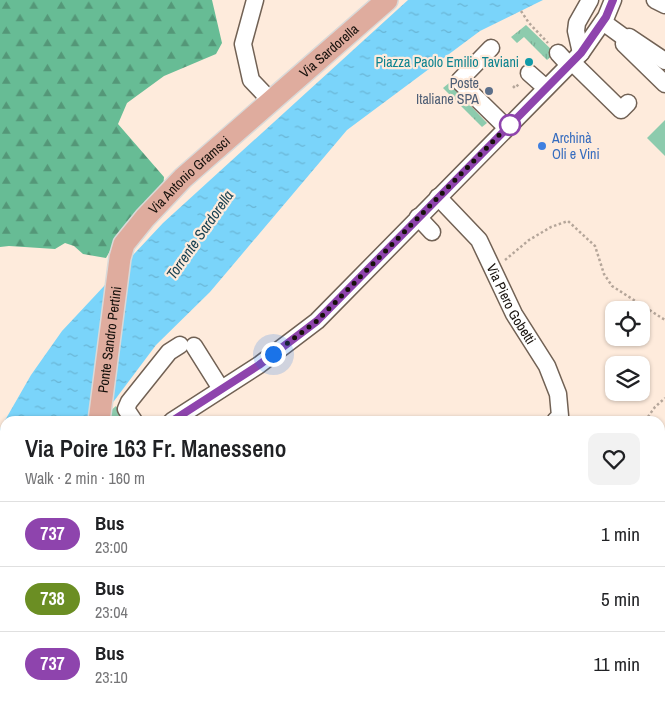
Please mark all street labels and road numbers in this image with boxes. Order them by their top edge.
street label: Via Sardorella [296,20,363,81]
street label: Via Antonio Gramsci [144,132,234,218]
street label: Via Piero Gobetti [483,261,540,348]
street label: Ponte Sandro Pertini [94,285,125,394]

